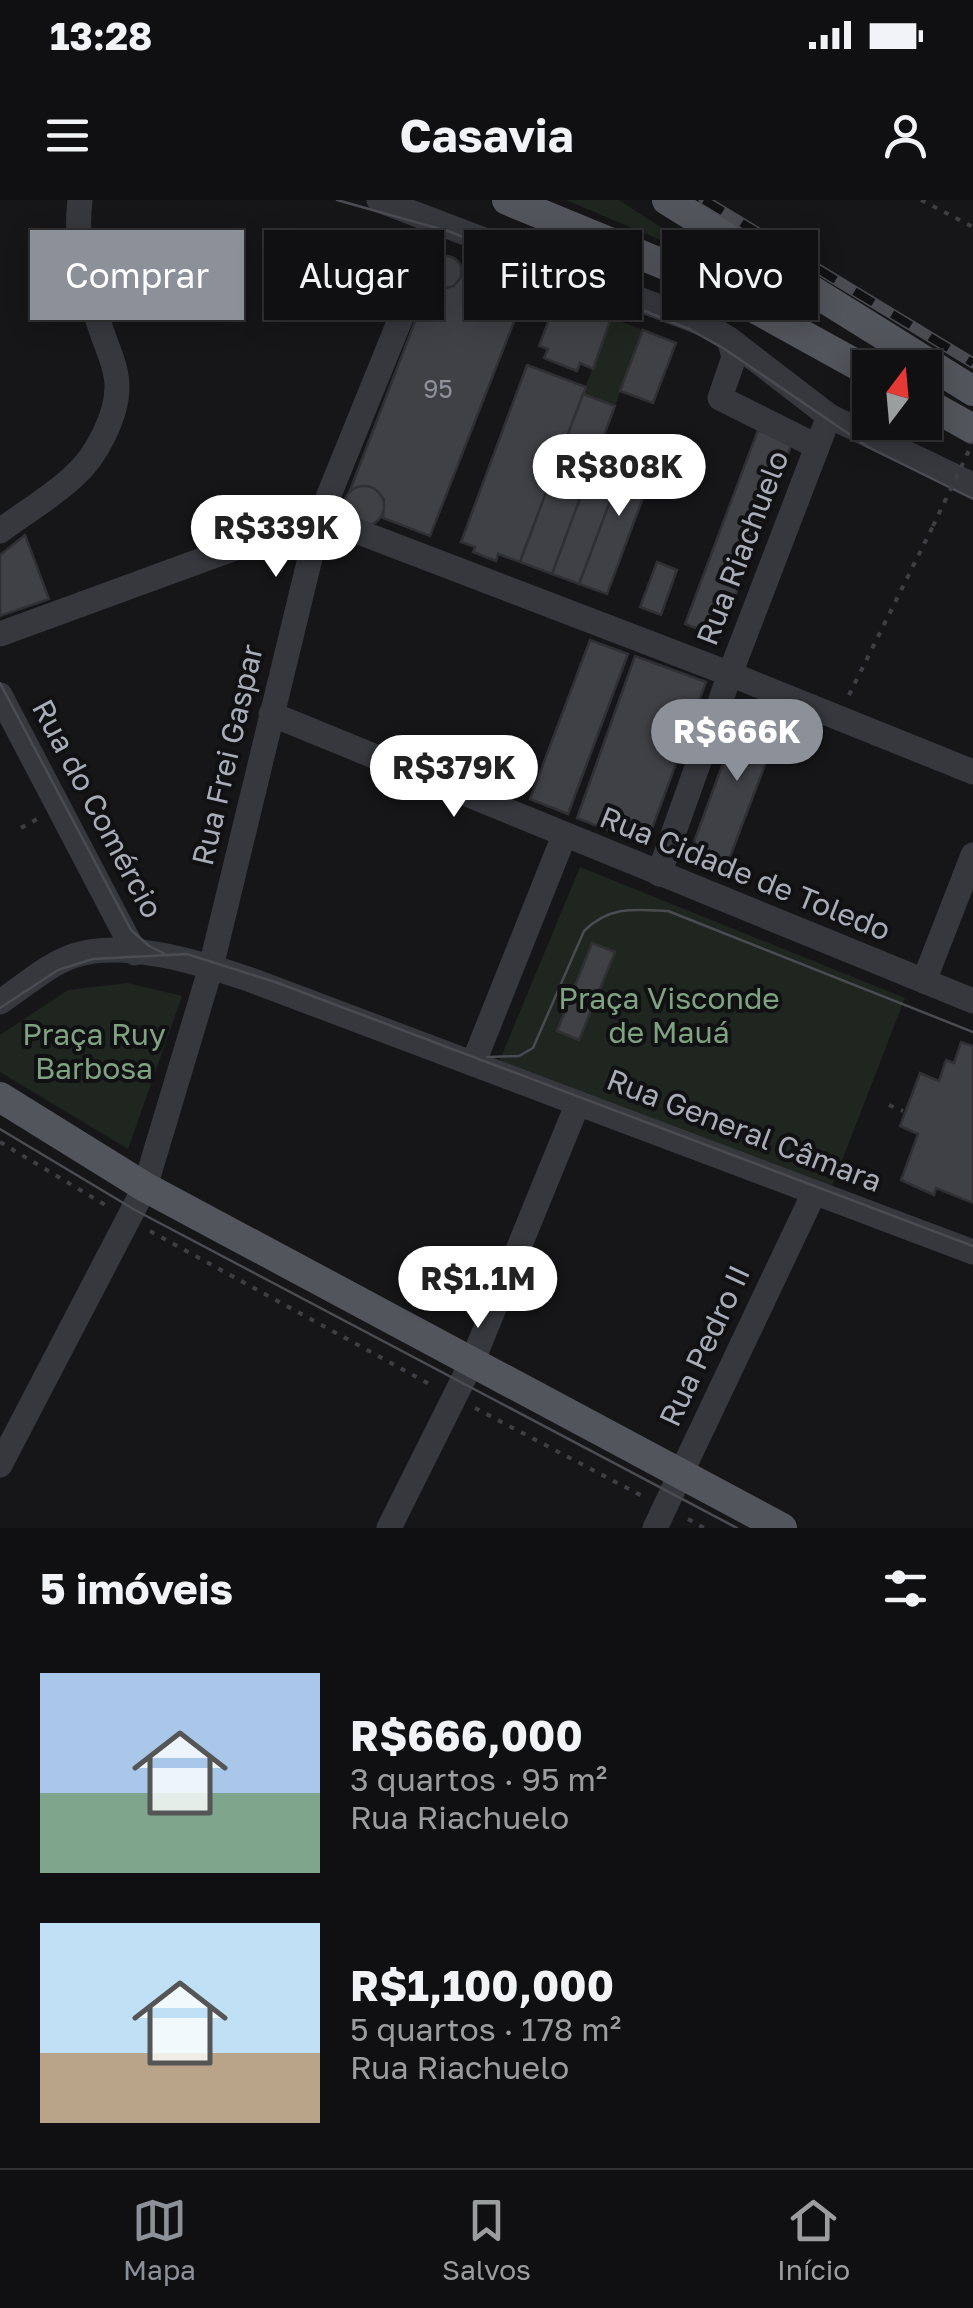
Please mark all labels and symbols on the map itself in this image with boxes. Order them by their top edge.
north arrow [852,350,942,440]
house number: 95 [423,373,453,404]
pin: R$808K [538,434,700,519]
street label: Rua Riachuelo [688,445,796,650]
pin: R$339K [195,495,357,580]
street label: Rua Frei Gaspar [184,640,270,869]
street label: Rua do Comércio [25,693,171,924]
pin: R$666K [656,699,818,784]
pin: R$379K [373,735,535,820]
street label: Rua Cidade de Toledo [595,798,896,948]
park label: Praça Visconde de Mauá [558,980,780,1050]
park label: Praça Ruy Barbosa [22,1016,166,1086]
street label: Rua General Câmara [602,1061,887,1199]
pin: R$1.1M [397,1246,559,1331]
street label: Rua Pedro II [651,1259,757,1432]

